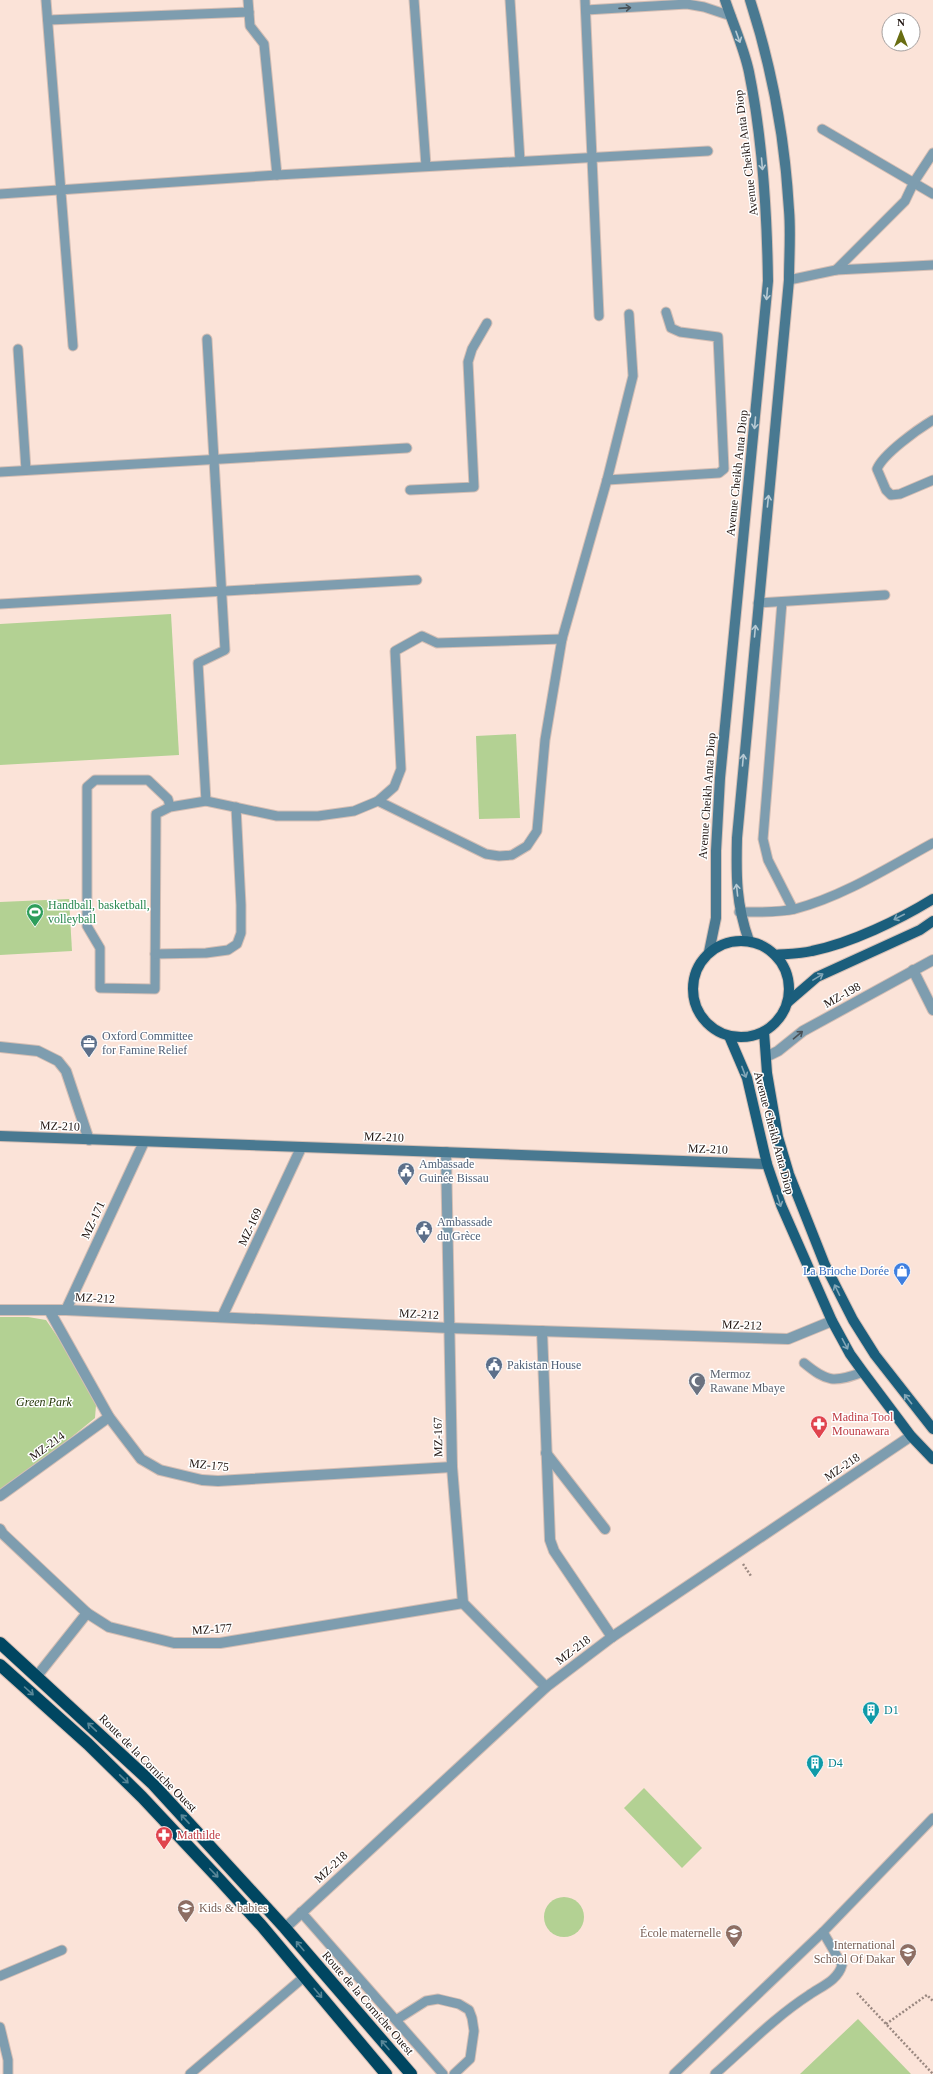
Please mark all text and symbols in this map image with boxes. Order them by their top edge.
one-way arrow [618,4,631,11]
north arrow [881,12,921,52]
text: N [897,16,905,28]
one-way arrow [735,30,742,43]
street label: Avenue Cheikh Anta Diop [731,89,761,217]
one-way arrow [759,157,766,170]
one-way arrow [763,287,770,300]
street label: Avenue Cheikh Anta Diop [723,409,751,537]
one-way arrow [751,416,759,429]
one-way arrow [764,495,771,508]
one-way arrow [751,625,759,638]
street label: Avenue Cheikh Anta Diop [696,732,718,860]
one-way arrow [739,754,747,767]
one-way arrow [733,884,741,897]
place label: Handball, basketball, volleyball [48,898,150,926]
sports icon: Handball, basketball, volleyball [25,902,45,927]
one-way arrow [893,914,905,921]
one-way arrow [811,973,823,981]
street label: MZ-198 [821,979,863,1011]
place label: Oxford Committee for Famine Relief [102,1029,193,1057]
one-way arrow [792,1031,803,1040]
office icon: Oxford Committee for Famine Relief [79,1033,99,1058]
one-way arrow [741,1066,748,1078]
street label: Avenue Cheikh Anta Diop [751,1070,797,1196]
street label: MZ-210 [40,1118,80,1134]
street label: MZ-210 [364,1129,404,1145]
street label: MZ-210 [688,1141,728,1157]
place label: Ambassade Guinée Bissau [419,1157,489,1185]
public building icon: Ambassade Guinée Bissau [396,1161,416,1186]
one-way arrow [776,1194,783,1207]
street label: MZ-171 [78,1199,108,1241]
street label: MZ-169 [235,1206,265,1248]
place label: Ambassade du Grèce [437,1215,492,1243]
public building icon: Ambassade du Grèce [414,1219,434,1244]
shop icon: La Brioche Dorée [892,1261,912,1286]
place label: La Brioche Dorée [803,1264,889,1278]
one-way arrow [833,1285,840,1297]
street label: MZ-212 [75,1290,115,1306]
street label: MZ-212 [399,1306,439,1322]
street label: MZ-212 [722,1317,762,1333]
one-way arrow [842,1338,849,1350]
public building icon: Pakistan House [484,1355,504,1380]
place label: Pakistan House [507,1358,581,1372]
place label: Mermoz Rawane Mbaye [710,1367,785,1395]
mosque icon: Mermoz Rawane Mbaye [687,1371,707,1396]
one-way arrow [904,1393,912,1404]
park label: Green Park [16,1395,73,1409]
place label: Madina Tool Mounawara [832,1410,894,1438]
pharmacy icon: Madina Tool Mounawara [809,1414,829,1439]
street label: MZ-167 [431,1417,445,1457]
street label: MZ-214 [27,1429,67,1463]
street label: MZ-218 [822,1450,862,1484]
street label: MZ-175 [188,1456,230,1474]
street label: MZ-177 [192,1621,232,1637]
street label: MZ-218 [553,1632,593,1668]
one-way arrow [24,1686,34,1696]
building icon: D1 [861,1700,881,1725]
place label: D1 [884,1703,899,1717]
street label: Route de la Corniche Ouest [96,1711,200,1815]
one-way arrow [88,1723,98,1732]
building icon: D4 [805,1753,825,1778]
place label: D4 [828,1756,843,1770]
one-way arrow [119,1775,129,1784]
one-way arrow [180,1814,189,1824]
pharmacy icon: Mathilde [154,1825,174,1850]
place label: Mathilde [177,1828,220,1842]
street label: MZ-218 [312,1848,350,1886]
one-way arrow [209,1868,219,1878]
school or university icon: Kids & babies [176,1898,196,1923]
place label: Kids & babies [199,1901,268,1915]
school or university icon: École maternelle [724,1923,744,1948]
place label: École maternelle [640,1926,721,1940]
place label: International School Of Dakar [814,1938,896,1966]
one-way arrow [296,1941,305,1951]
school or university icon: International School Of Dakar [898,1942,918,1967]
street label: Route de la Corniche Ouest [319,1948,417,2058]
one-way arrow [313,1988,322,1998]
one-way arrow [380,2040,389,2050]

